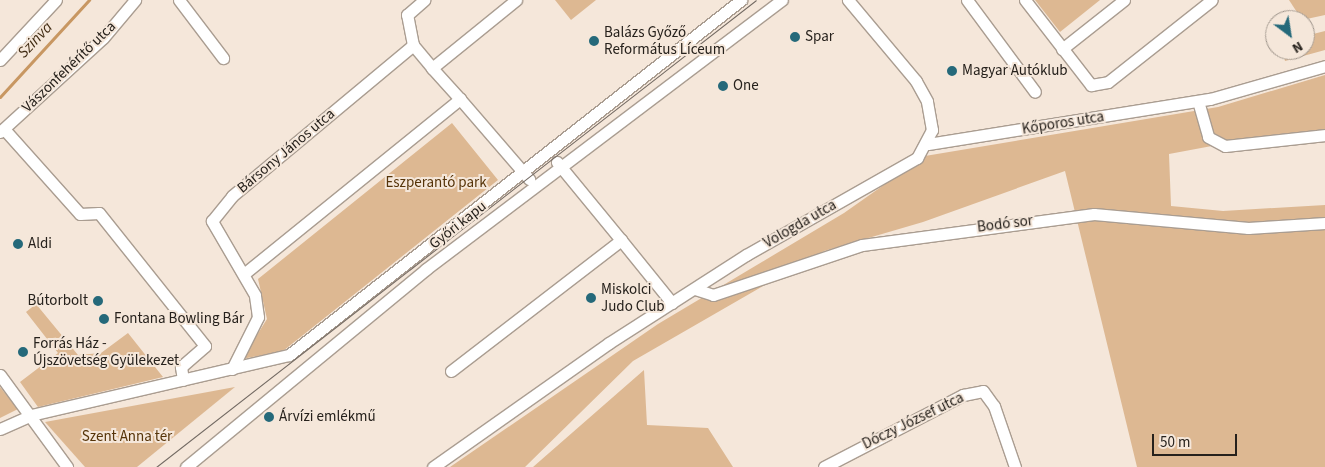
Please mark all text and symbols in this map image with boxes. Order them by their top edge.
north arrow [1265,10,1315,60]
water label: Szinva [13,18,57,62]
street label: Vászonfehérítő utca [18,18,120,116]
place label: Balázs Győző Református Líceum [604,23,725,58]
place label: Spar [805,28,834,46]
marker: Spar [789,31,801,43]
marker: Balázs Győző Református Líceum [588,35,600,47]
text: N [1288,36,1306,58]
place label: Magyar Autóklub [962,62,1068,80]
marker: Magyar Autóklub [946,65,958,77]
place label: One [733,77,759,95]
marker: One [717,80,729,92]
street label: Bársony János utca [234,105,338,197]
street label: Kőporos utca [1021,108,1105,138]
park label: Eszperantó park [385,174,487,192]
street label: Vologda utca [760,196,840,252]
street label: Győri kapu [426,197,490,253]
street label: Bodó sor [976,212,1034,236]
place label: Aldi [28,235,52,253]
marker: Aldi [12,238,24,250]
place label: Miskolci Judo Club [601,280,665,315]
place label: Bútorbolt [28,292,88,310]
marker: Miskolci Judo Club [585,292,597,304]
marker: Bútorbolt [92,295,104,307]
place label: Fontana Bowling Bár [114,310,244,328]
marker: Fontana Bowling Bár [98,313,110,325]
place label: Forrás Ház - Újszövetség Gyülekezet [33,334,179,369]
marker: Forrás Ház - Újszövetség Gyülekezet [17,346,29,358]
street label: Dóczy József utca [859,389,967,453]
place label: Árvízi emlékmű [279,408,376,426]
marker: Árvízi emlékmű [263,411,275,423]
scale bar [1155,424,1240,456]
park label: Szent Anna tér [82,428,172,446]
text: 50 m [1160,432,1190,453]

